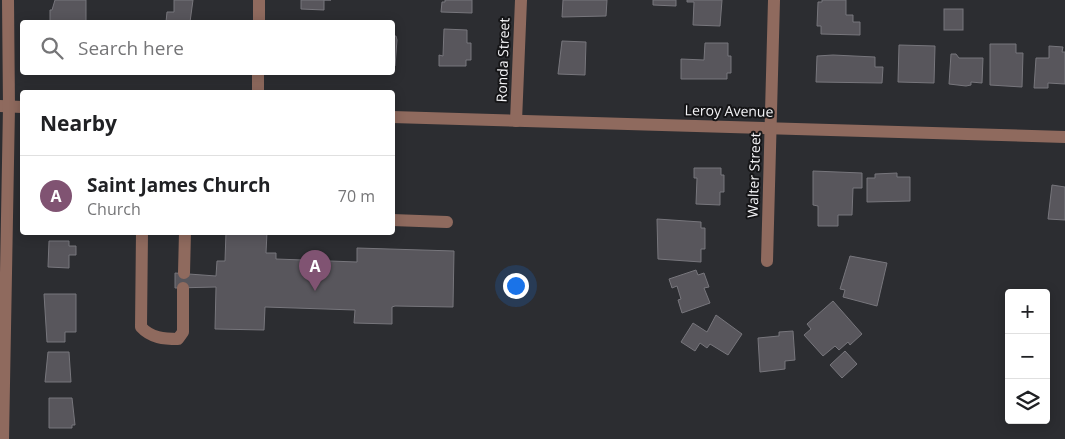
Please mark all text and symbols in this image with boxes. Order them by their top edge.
street label: Ronda Street [492,17,513,103]
search box [20,20,395,75]
icon: search [38,34,66,62]
text: Search here [78,35,184,61]
street label: Leroy Avenue [684,100,774,121]
text: Nearby [40,109,117,137]
street label: Walter Street [743,132,764,218]
text: Saint James Church [87,172,270,198]
text: A [50,185,62,207]
text: 70 m [338,185,375,207]
text: Church [87,198,141,220]
pin: A [299,250,331,291]
your location [503,273,529,299]
map controls [1005,289,1050,424]
button: + [1005,289,1050,334]
button: − [1005,334,1050,379]
button: layers [1005,379,1050,424]

